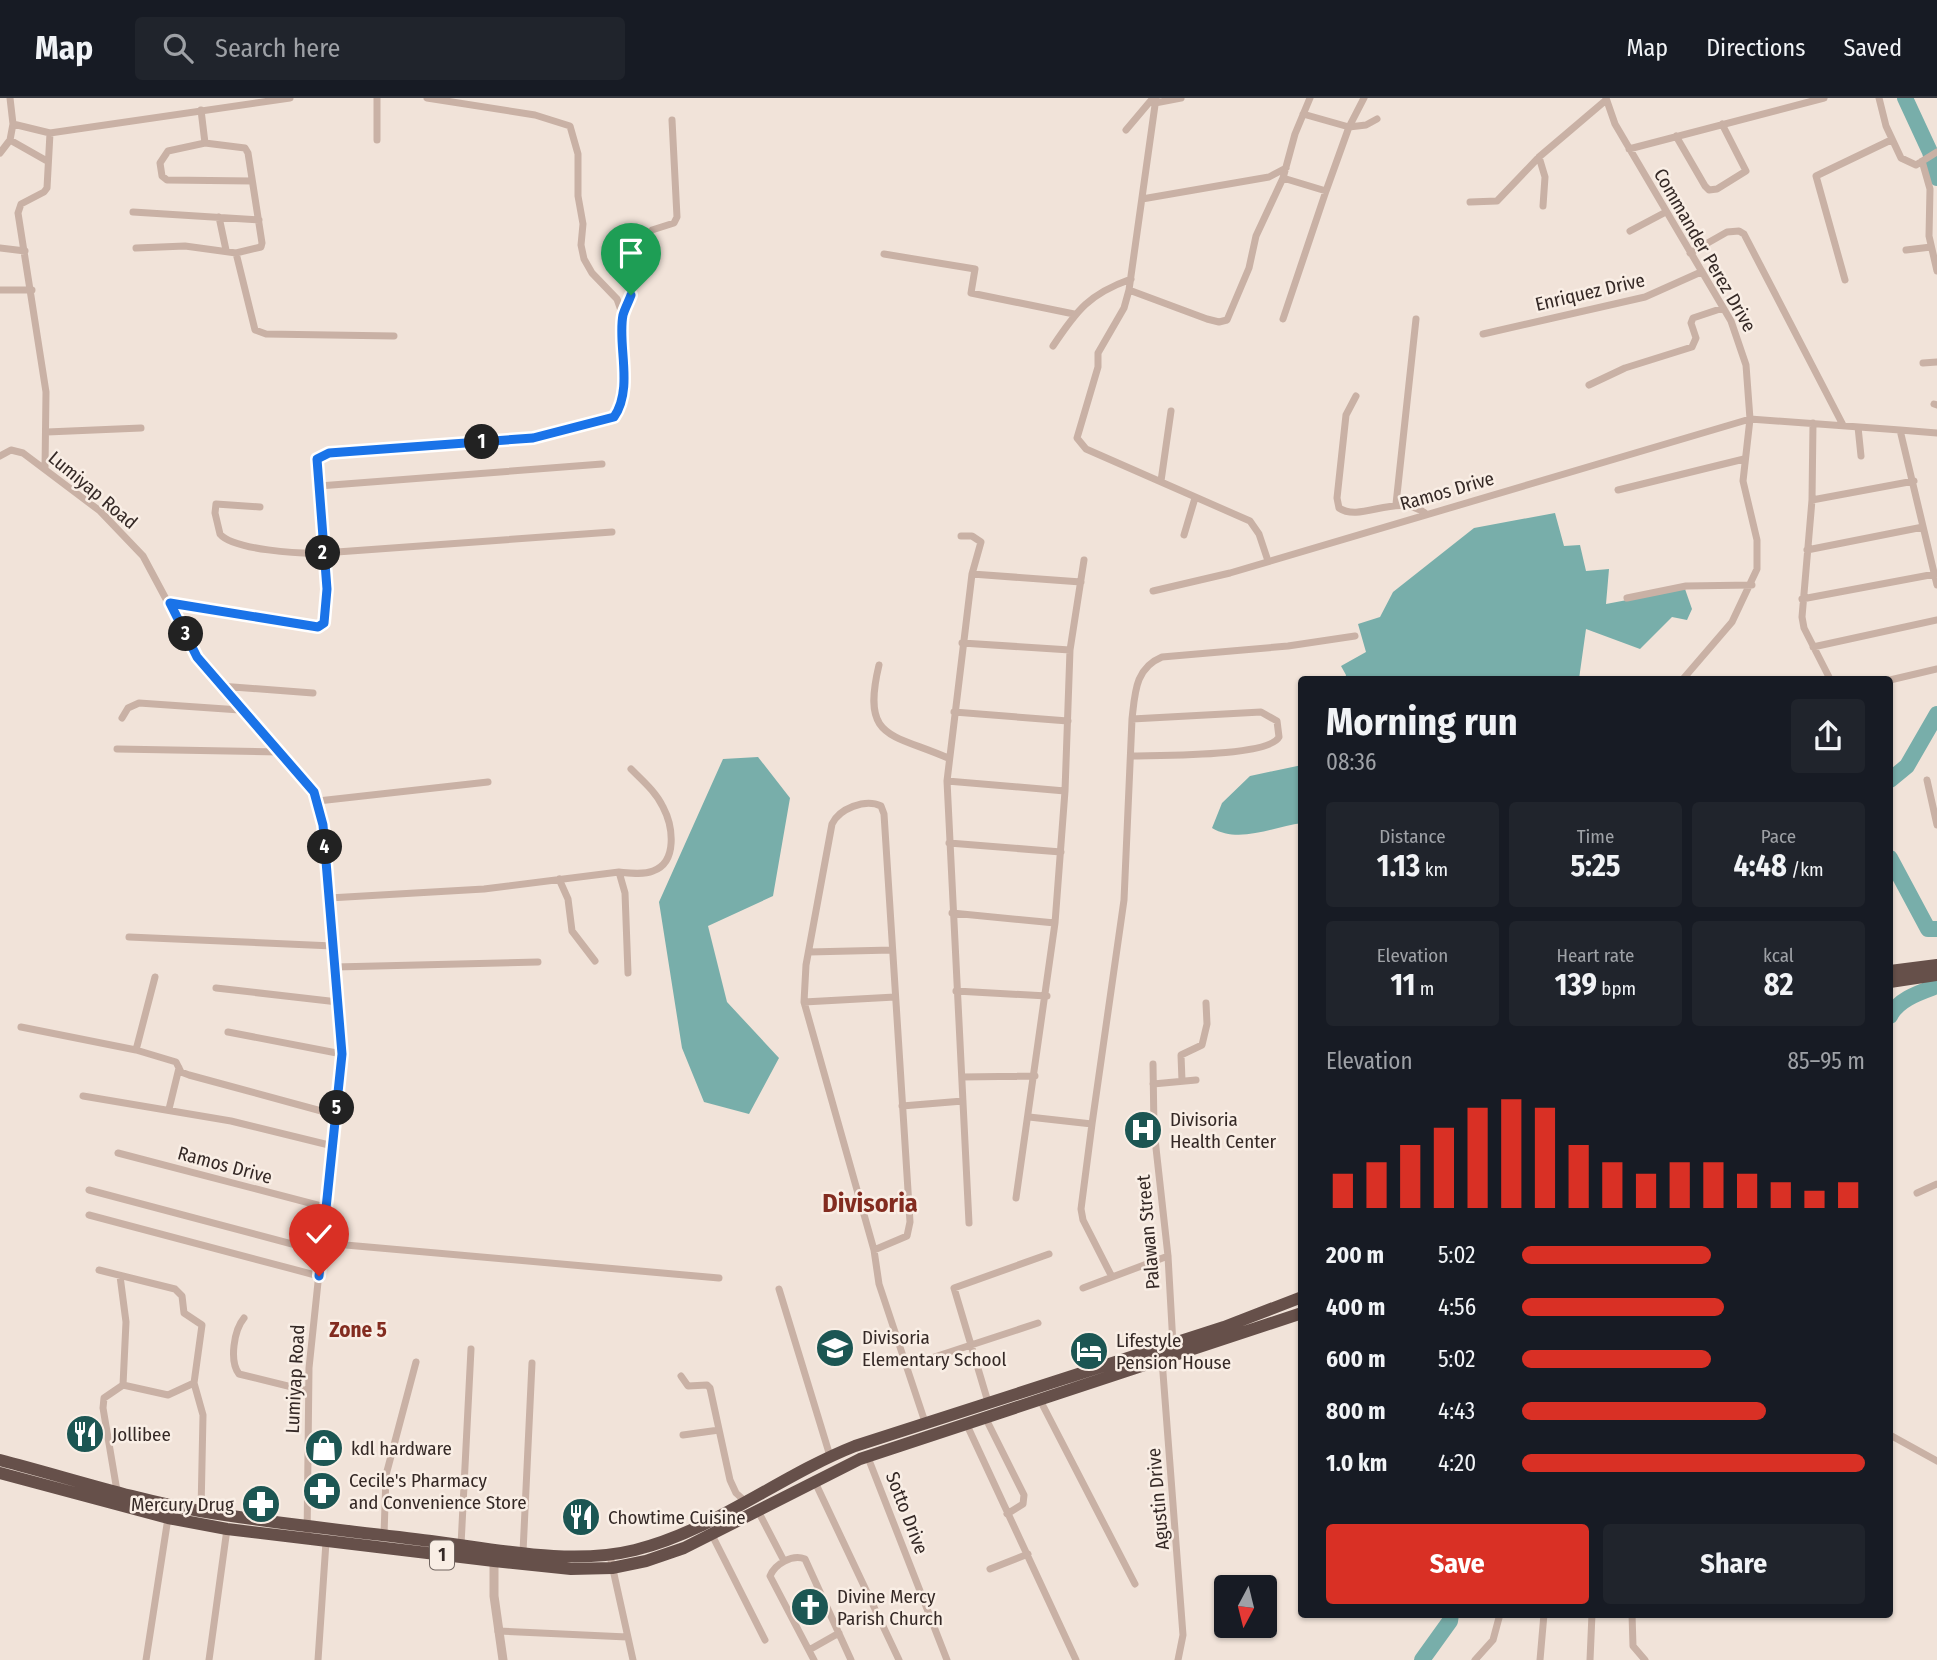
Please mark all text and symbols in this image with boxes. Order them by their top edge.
search box [135,17,625,80]
text: Map [35,28,93,68]
icon: search [159,29,197,67]
text: Search here [215,33,340,64]
text: Map [1627,34,1668,62]
text: Directions [1706,34,1805,62]
text: Saved [1843,34,1902,62]
street label: Commander Perez Drive [1649,164,1761,336]
pin [601,223,661,295]
icon: arrive [612,234,650,272]
street label: Enriquez Drive [1533,268,1647,316]
pin: 1 [464,424,500,460]
text: 1 [477,430,486,453]
street label: Lumiyap Road [44,446,142,534]
street label: Ramos Drive [1397,467,1497,515]
pin: 2 [306,536,340,570]
text: 2 [318,541,327,564]
pin: 3 [168,616,204,652]
text: 3 [181,622,190,645]
text: Morning run [1326,699,1518,745]
button: share [1791,699,1865,773]
text: 08:36 [1326,748,1376,776]
text: Distance [1379,825,1446,848]
text: Time [1577,825,1614,848]
text: Pace [1761,825,1796,848]
pin: 4 [308,830,342,864]
text: 4 [320,835,329,858]
text: 1.13 [1377,848,1420,884]
text: 5:25 [1570,848,1621,884]
text: 4:48 [1733,848,1787,884]
text: km [1420,858,1448,881]
text: /km [1787,858,1824,881]
text: Elevation [1377,944,1448,967]
text: Heart rate [1556,944,1635,967]
text: kcal [1763,944,1794,967]
text: 11 [1391,967,1415,1003]
text: 139 [1555,967,1597,1003]
text: 82 [1764,967,1793,1003]
text: m [1415,977,1434,1000]
text: bpm [1597,977,1636,1000]
text: Elevation [1326,1047,1413,1075]
text: 85–95 m [1787,1047,1865,1075]
pin: 5 [320,1090,354,1126]
text: 5 [332,1096,341,1119]
place label: Divisoria Health Center [1170,1108,1277,1153]
hospital icon: Divisoria Health Center [1122,1109,1164,1151]
street label: Ramos Drive [175,1141,275,1189]
street label: Palawan Street [1131,1173,1164,1290]
district label: Divisoria [822,1188,918,1219]
pin [289,1204,349,1276]
icon: check [300,1215,338,1253]
text: 200 m [1326,1241,1384,1269]
text: 5:02 [1438,1241,1475,1269]
text: 400 m [1326,1293,1385,1321]
text: 4:56 [1438,1293,1476,1321]
district label: Zone 5 [329,1317,387,1343]
street label: Lumiyap Road [281,1324,309,1434]
place label: Divisoria Elementary School [862,1326,1007,1371]
school or university icon: Divisoria Elementary School [814,1327,856,1369]
place label: Lifestyle Pension House [1116,1329,1231,1374]
hotel icon: Lifestyle Pension House [1068,1330,1110,1372]
text: 600 m [1326,1345,1385,1373]
text: 5:02 [1438,1345,1475,1373]
text: 800 m [1326,1397,1386,1425]
text: 4:43 [1438,1397,1475,1425]
restaurant icon: Jollibee [64,1413,106,1455]
place label: Jollibee [112,1423,171,1446]
shop icon: kdl hardware [303,1427,345,1469]
place label: kdl hardware [351,1437,452,1460]
street label: Agustin Drive [1142,1447,1174,1551]
text: 1.0 km [1326,1449,1387,1477]
text: 4:20 [1438,1449,1476,1477]
place label: Cecile's Pharmacy and Convenience Store [349,1469,527,1514]
street label: Sotto Drive [881,1469,933,1557]
pharmacy icon: Cecile's Pharmacy and Convenience Store [301,1470,343,1512]
pharmacy icon: Mercury Drug [240,1483,282,1525]
place label: Mercury Drug [131,1493,234,1516]
restaurant icon: Chowtime Cuisine [560,1496,602,1538]
place label: Chowtime Cuisine [608,1506,746,1529]
button: Save [1326,1524,1589,1604]
button: Share [1603,1524,1865,1604]
road number: 1 [430,1540,454,1570]
north arrow [1214,1575,1278,1638]
map controls [1214,1575,1277,1638]
place label: Divine Mercy Parish Church [837,1585,943,1630]
church icon: Divine Mercy Parish Church [789,1586,831,1628]

